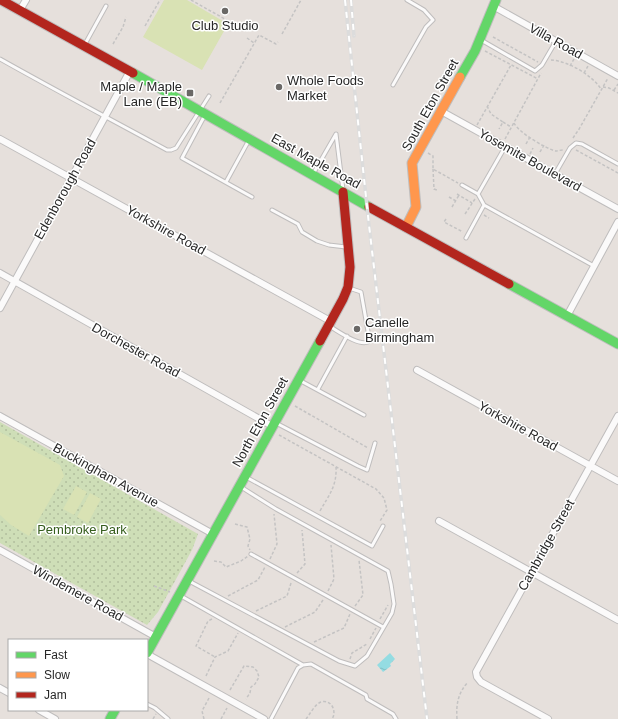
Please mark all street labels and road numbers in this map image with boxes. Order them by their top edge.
street label: Villa Road [527,20,585,62]
street label: South Eton Street [399,56,462,154]
street label: Yosemite Boulevard [476,126,584,194]
street label: East Maple Road [269,130,363,192]
street label: Edenborough Road [31,136,99,242]
street label: Yorkshire Road [124,202,208,258]
street label: Dorchester Road [89,320,183,380]
street label: North Eton Street [229,374,291,470]
street label: Yorkshire Road [476,398,560,454]
street label: Buckingham Avenue [51,440,161,510]
street label: Cambridge Street [515,496,577,593]
street label: Windemere Road [30,562,126,624]

